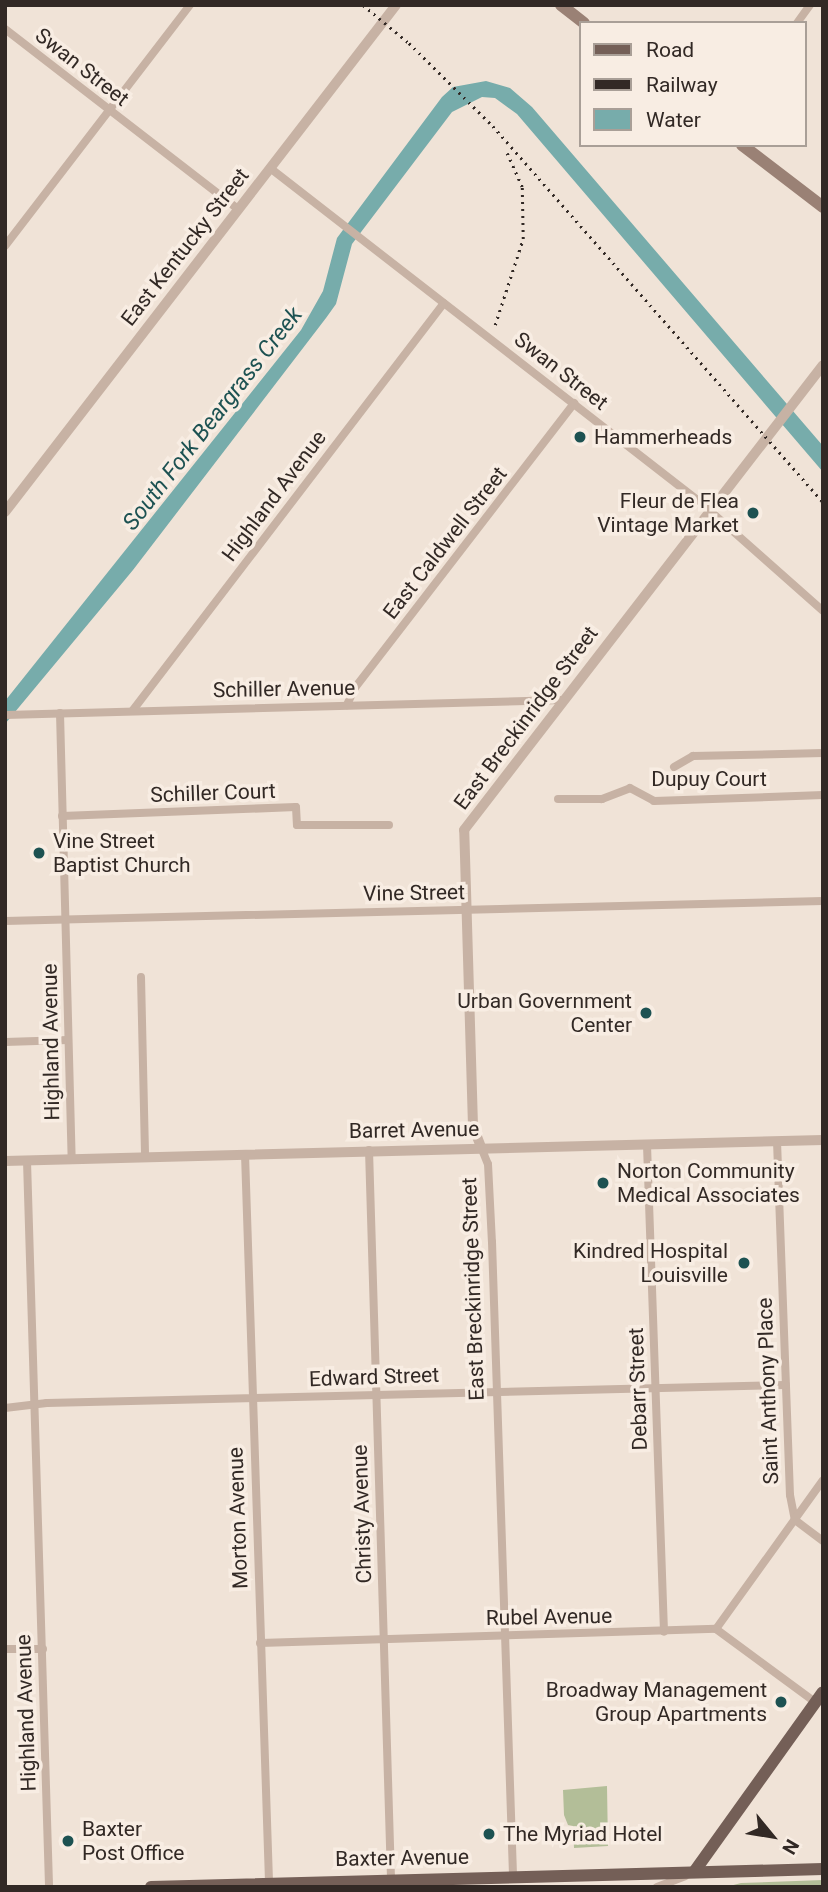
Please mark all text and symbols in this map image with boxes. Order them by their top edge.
legend [580,21,807,147]
street label: Swan Street [30,23,134,111]
text: Road [646,38,694,62]
text: Railway [646,73,718,97]
text: Water [646,108,701,132]
street label: East Kentucky Street [116,163,254,331]
water label: South Fork Beargrass Creek [117,302,309,536]
street label: Swan Street [509,327,613,415]
place label: Hammerheads [594,424,732,450]
street label: Highland Avenue [217,426,331,566]
marker: Hammerheads [572,429,588,445]
street label: East Caldwell Street [378,462,512,624]
place label: Fleur de Flea Vintage Market [597,488,739,538]
marker: Fleur de Flea Vintage Market [745,505,761,521]
street label: East Breckinridge Street [449,621,603,815]
street label: Schiller Avenue [213,675,355,703]
street label: Dupuy Court [651,766,767,792]
street label: Schiller Court [150,778,276,808]
place label: Vine Street Baptist Church [53,828,190,878]
marker: Vine Street Baptist Church [31,845,47,861]
street label: Vine Street [363,880,465,906]
street label: Highland Avenue [37,963,65,1121]
place label: Urban Government Center [457,988,632,1038]
marker: Urban Government Center [638,1005,654,1021]
street label: Barret Avenue [349,1116,479,1144]
place label: Norton Community Medical Associates [617,1158,800,1208]
marker: Norton Community Medical Associates [595,1175,611,1191]
street label: East Breckinridge Street [457,1177,489,1401]
place label: Kindred Hospital Louisville [573,1238,728,1288]
marker: Kindred Hospital Louisville [734,1253,754,1273]
street label: Saint Anthony Place [752,1297,784,1485]
street label: Debarr Street [623,1327,653,1451]
street label: Edward Street [309,1362,439,1392]
street label: Christy Avenue [347,1444,377,1584]
street label: Morton Avenue [223,1447,253,1589]
street label: Rubel Avenue [486,1603,612,1631]
street label: Highland Avenue [11,1634,41,1792]
place label: Broadway Management Group Apartments [546,1677,767,1727]
marker: Broadway Management Group Apartments [773,1694,789,1710]
north arrow [737,1801,807,1871]
place label: Baxter Post Office [82,1816,185,1866]
place label: The Myriad Hotel [503,1821,662,1847]
marker: The Myriad Hotel [481,1826,497,1842]
marker: Baxter Post Office [60,1833,76,1849]
text: N [777,1835,804,1858]
street label: Baxter Avenue [335,1844,469,1872]

